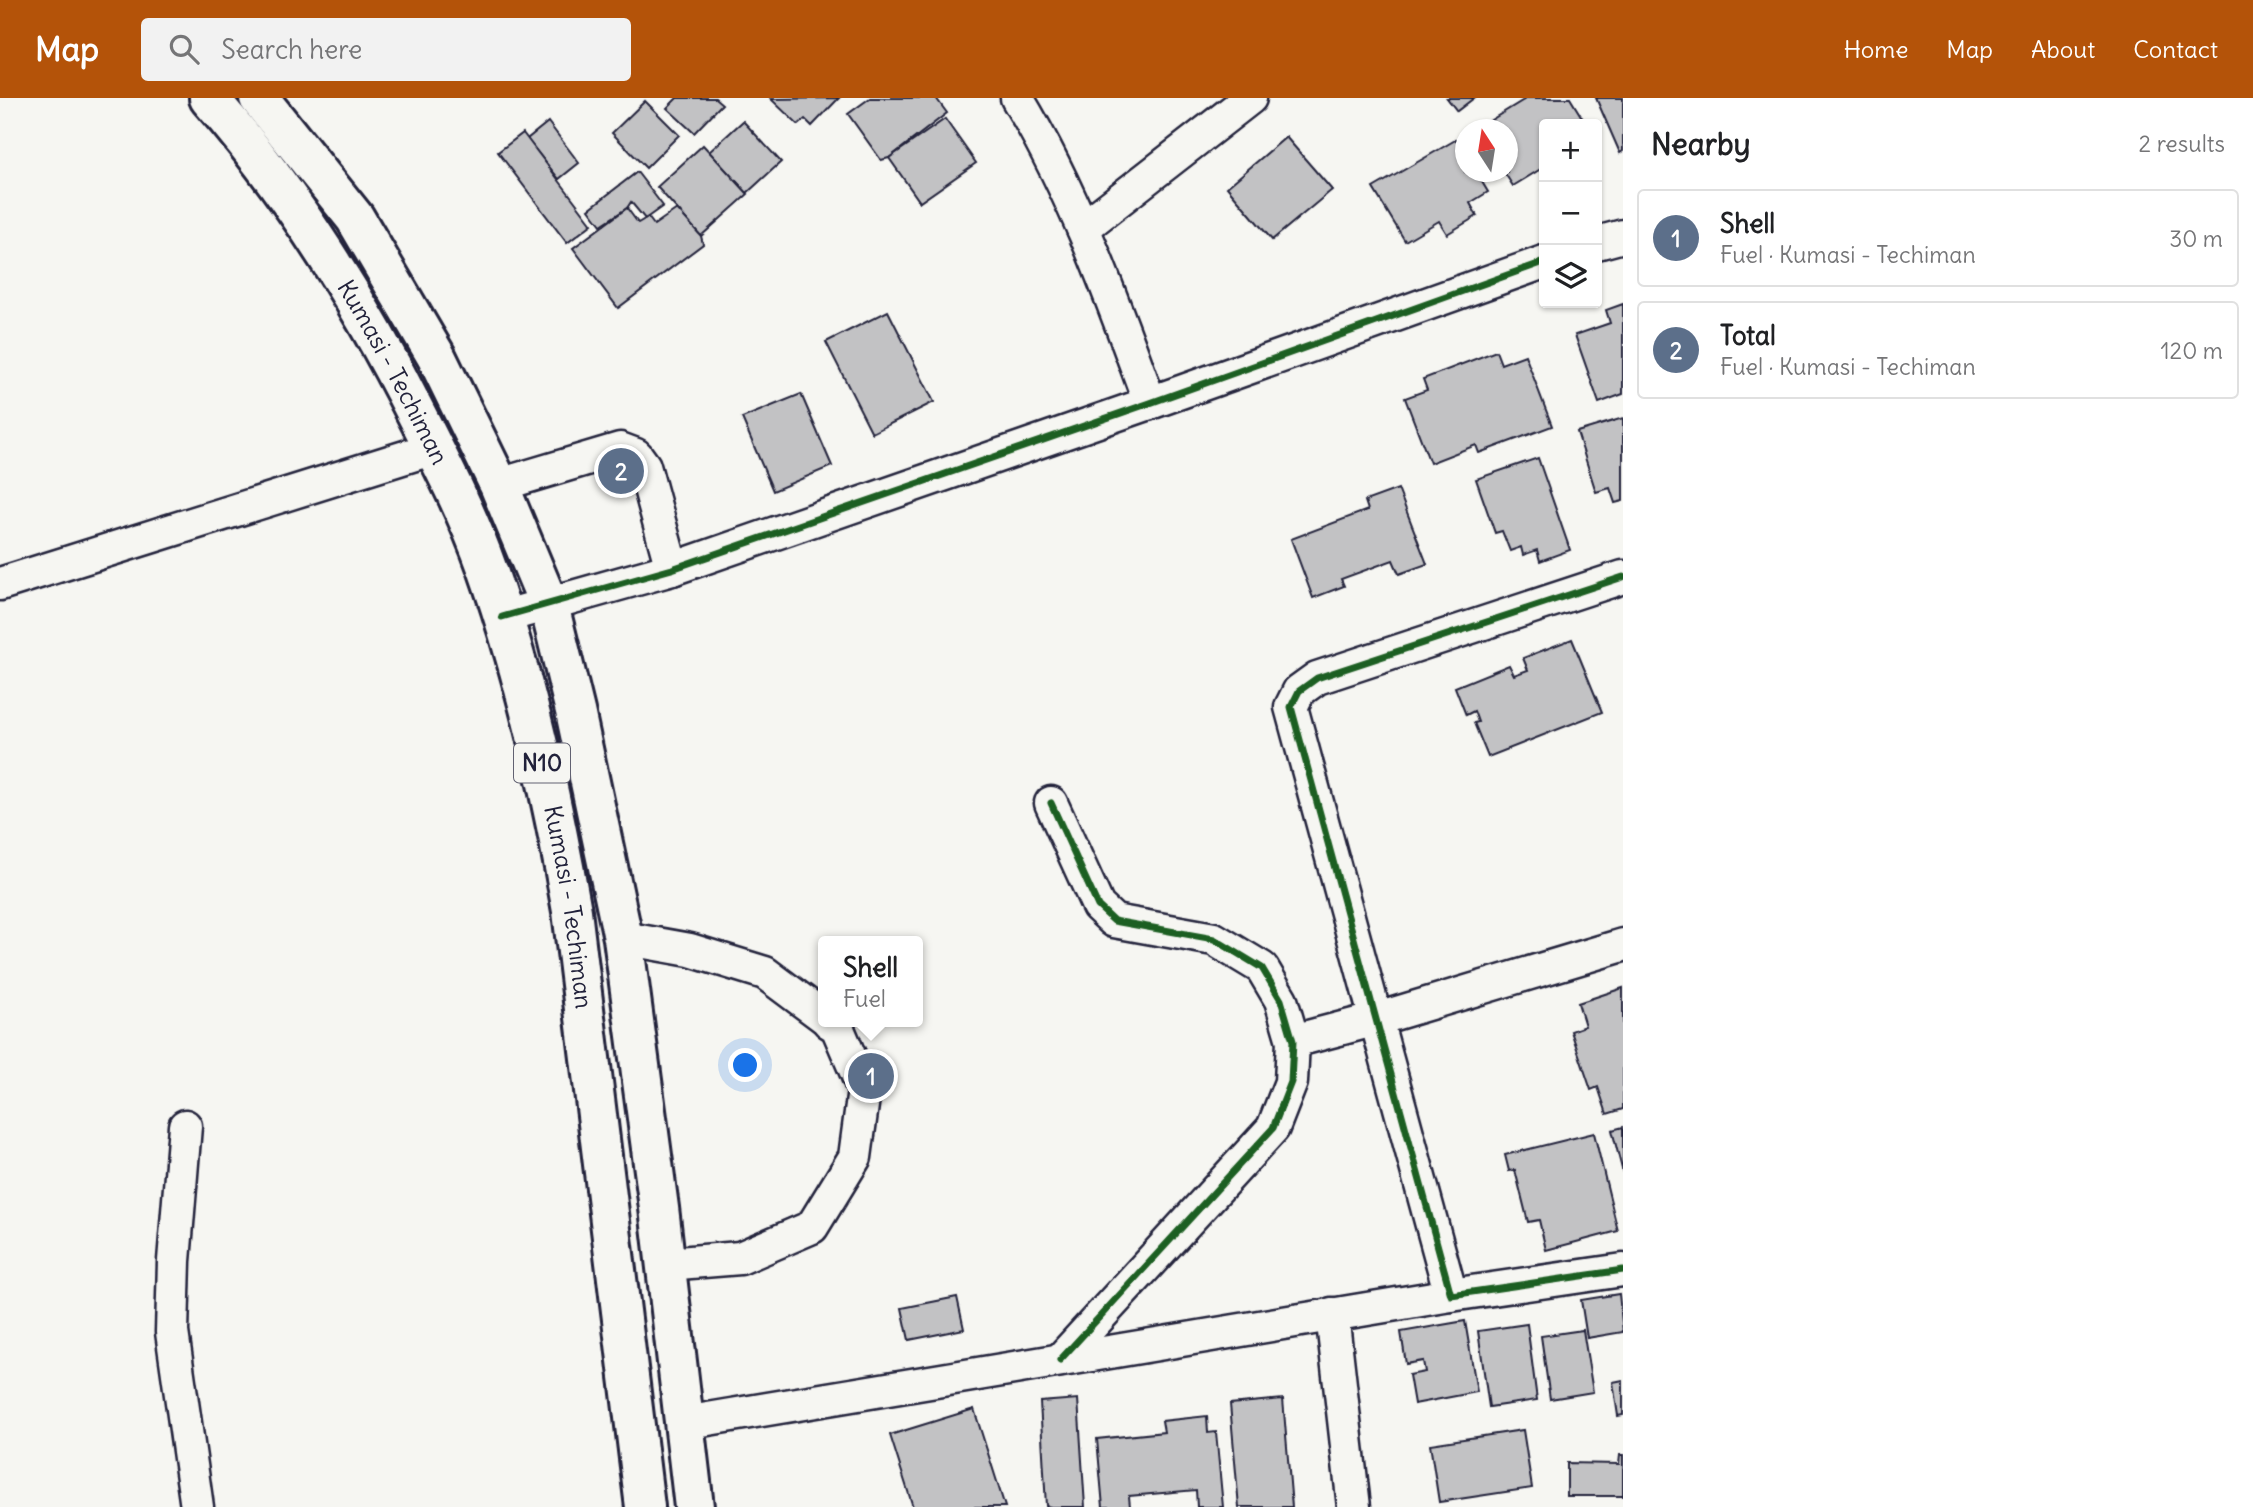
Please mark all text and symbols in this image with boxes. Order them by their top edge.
search box [141,18,631,81]
text: Map [35,28,99,70]
icon: search [165,30,203,68]
text: Search here [221,33,362,66]
text: Home [1844,34,1908,64]
text: Map [1946,34,1993,64]
text: About [2031,34,2095,64]
text: Contact [2133,34,2218,64]
north arrow [1455,119,1518,182]
map controls [1539,119,1602,308]
button: + [1539,119,1602,182]
text: Nearby [1651,125,1751,163]
text: 2 results [2139,129,2225,158]
button: − [1539,182,1602,245]
text: Shell [1720,207,1775,240]
text: 1 [1671,224,1681,253]
text: 30 m [2169,224,2223,253]
text: Fuel · Kumasi - Techiman [1720,240,1976,269]
button: layers [1539,245,1602,308]
street label: Kumasi - Techiman [331,274,456,469]
text: Total [1720,319,1776,352]
text: 2 [1670,336,1682,365]
text: 120 m [2160,336,2223,365]
text: Fuel · Kumasi - Techiman [1720,352,1976,381]
pin: 2 [598,445,644,497]
road number: N10 [514,744,570,782]
street label: Kumasi - Techiman [538,803,600,1010]
popup [818,936,923,1027]
text: Shell [843,951,898,984]
text: Fuel [843,984,886,1013]
your location [728,1048,762,1082]
pin: 1 [848,1050,894,1102]

